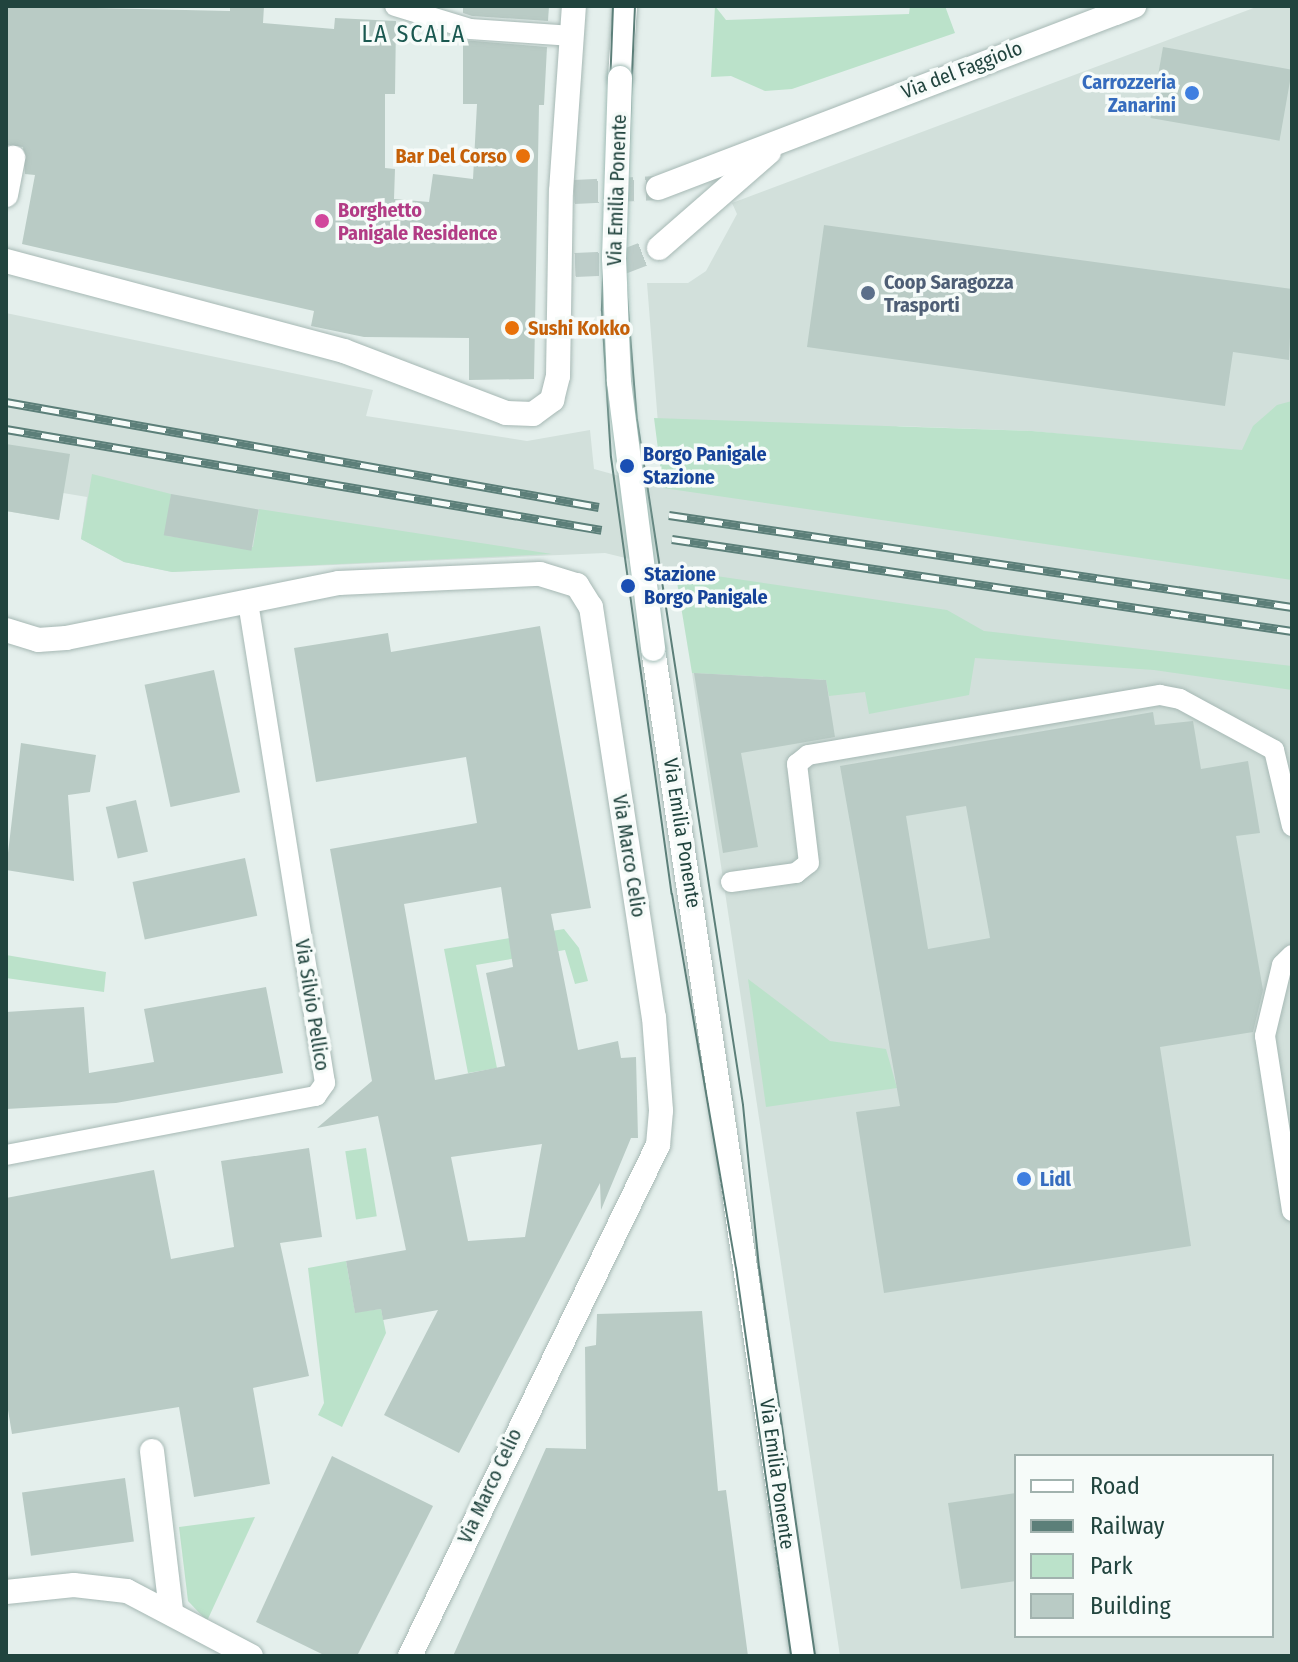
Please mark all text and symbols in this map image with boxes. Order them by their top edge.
district label: LA SCALA [362,21,466,49]
street label: Via del Faggiolo [898,36,1026,104]
place label: Carrozzeria Zanarini [1082,70,1176,117]
marker: Carrozzeria Zanarini [1183,84,1201,102]
street label: Via Emilia Ponente [602,114,632,266]
place label: Bar Del Corso [395,144,507,168]
marker: Bar Del Corso [514,147,532,165]
place label: Borghetto Panigale Residence [338,198,497,245]
marker: Borghetto Panigale Residence [313,212,331,230]
place label: Coop Saragozza Trasporti [884,270,1014,317]
marker: Coop Saragozza Trasporti [859,284,877,302]
place label: Sushi Kokko [528,316,630,340]
marker: Sushi Kokko [503,319,521,337]
place label: Borgo Panigale Stazione [643,442,767,489]
marker: Borgo Panigale Stazione [618,457,636,475]
place label: Stazione Borgo Panigale [644,562,768,609]
marker: Stazione Borgo Panigale [619,577,637,595]
street label: Via Emilia Ponente [658,756,706,910]
street label: Via Marco Celio [607,793,651,919]
street label: Via Silvio Pellico [290,937,334,1073]
place label: Lidl [1040,1167,1071,1191]
marker: Lidl [1015,1170,1033,1188]
street label: Via Emilia Ponente [755,1397,799,1551]
street label: Via Marco Celio [453,1425,527,1547]
legend [1014,1454,1274,1638]
text: Road [1090,1472,1140,1500]
text: Railway [1090,1512,1165,1540]
text: Park [1090,1552,1133,1580]
text: Building [1090,1592,1171,1620]

